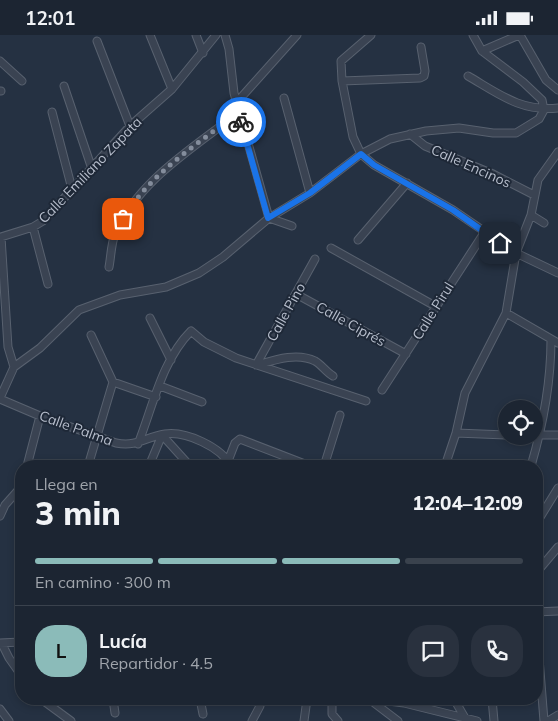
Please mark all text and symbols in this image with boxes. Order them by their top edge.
text: 12:01 [25,6,75,30]
courier [216,97,266,147]
icon: bike [227,108,255,136]
street label: Calle Emiliano Zapata [34,113,146,227]
street label: Calle Encinos [428,140,514,192]
pin [102,198,144,240]
icon: bag [109,205,137,233]
pin [479,222,521,264]
icon: home [486,229,514,257]
street label: Calle Pirul [408,279,458,343]
street label: Calle Pino [263,280,309,344]
street label: Calle Ciprés [313,298,389,350]
map controls [498,400,543,445]
button: locate [498,400,543,445]
street label: Calle Palma [37,406,115,450]
text: Llega en [35,474,98,494]
text: 12:04–12:09 [412,491,523,515]
text: 3 min [35,493,121,533]
text: En camino · 300 m [35,572,171,592]
button: chat [407,625,459,677]
button: phone [471,625,523,677]
text: Lucía [99,629,147,653]
text: L [56,639,66,663]
text: Repartidor · 4.5 [99,653,213,673]

